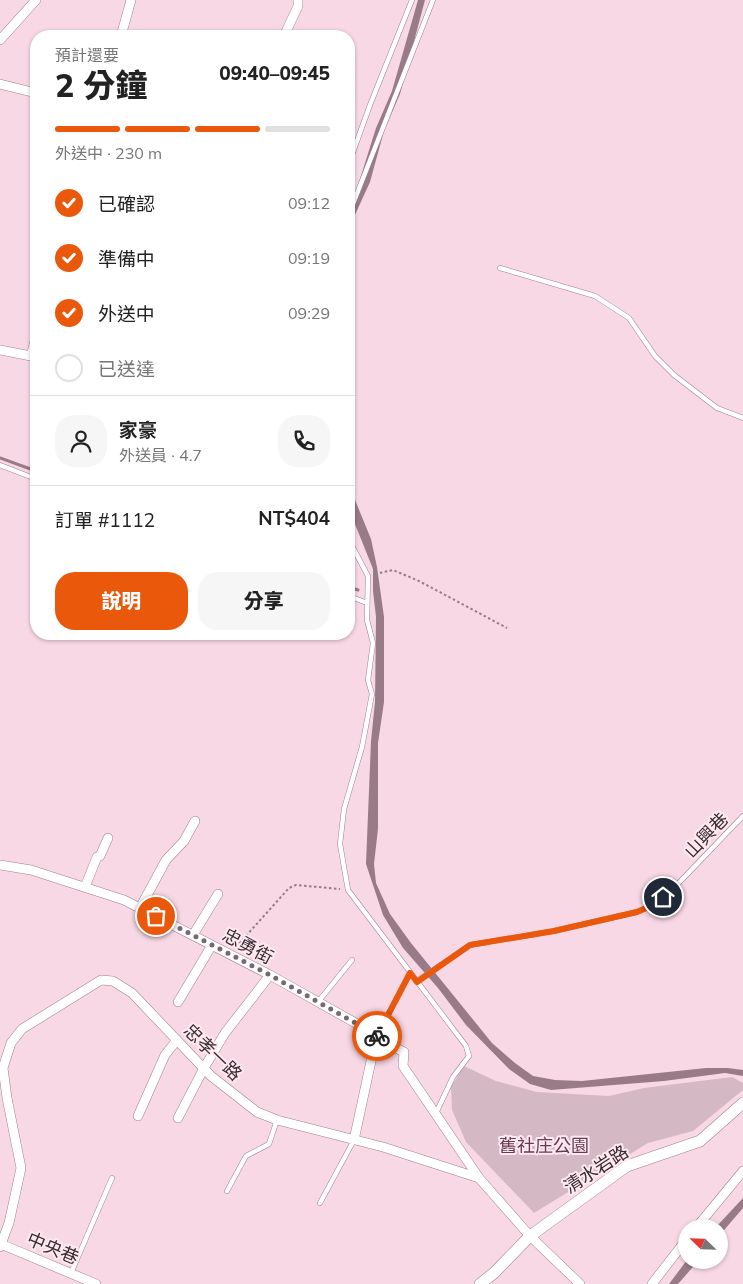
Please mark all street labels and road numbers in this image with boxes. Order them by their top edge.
street label: 山興巷 [679,808,733,862]
street label: 忠勇街 [219,923,277,969]
street label: 忠孝一路 [179,1019,247,1085]
street label: 清水岩路 [560,1140,632,1198]
street label: 中央巷 [24,1227,82,1269]

